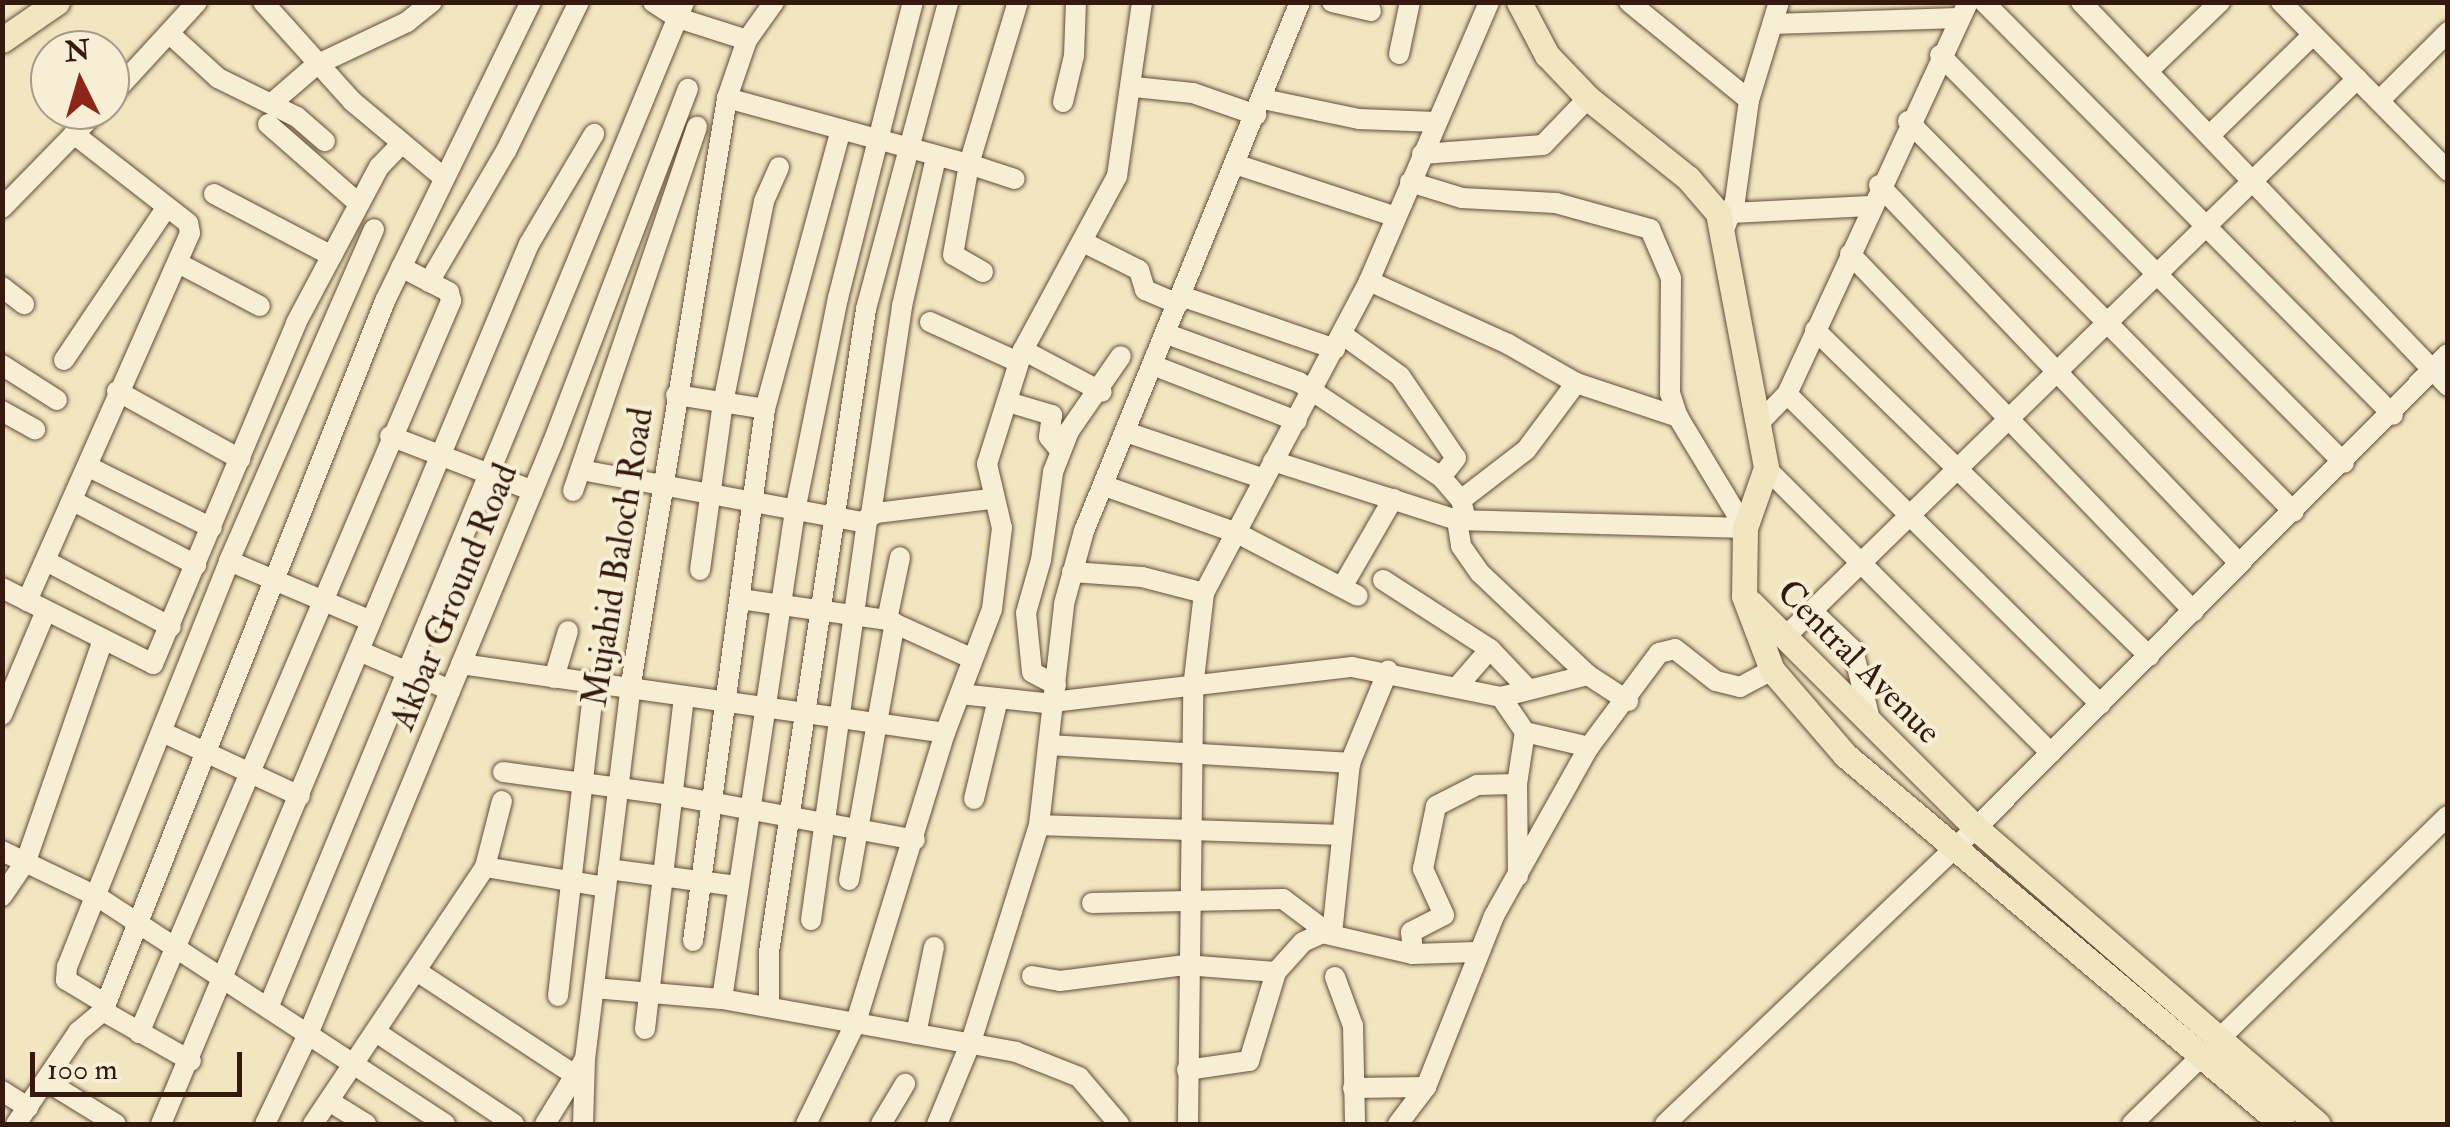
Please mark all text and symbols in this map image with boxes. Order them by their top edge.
north arrow [30,30,130,130]
text: N [63,33,92,70]
street label: Mujahid Baloch Road [574,405,662,709]
street label: Akbar Ground Road [381,458,527,736]
street label: Central Avenue [1768,571,1950,753]
scale bar [35,1032,248,1094]
text: 100 m [47,1051,118,1088]

